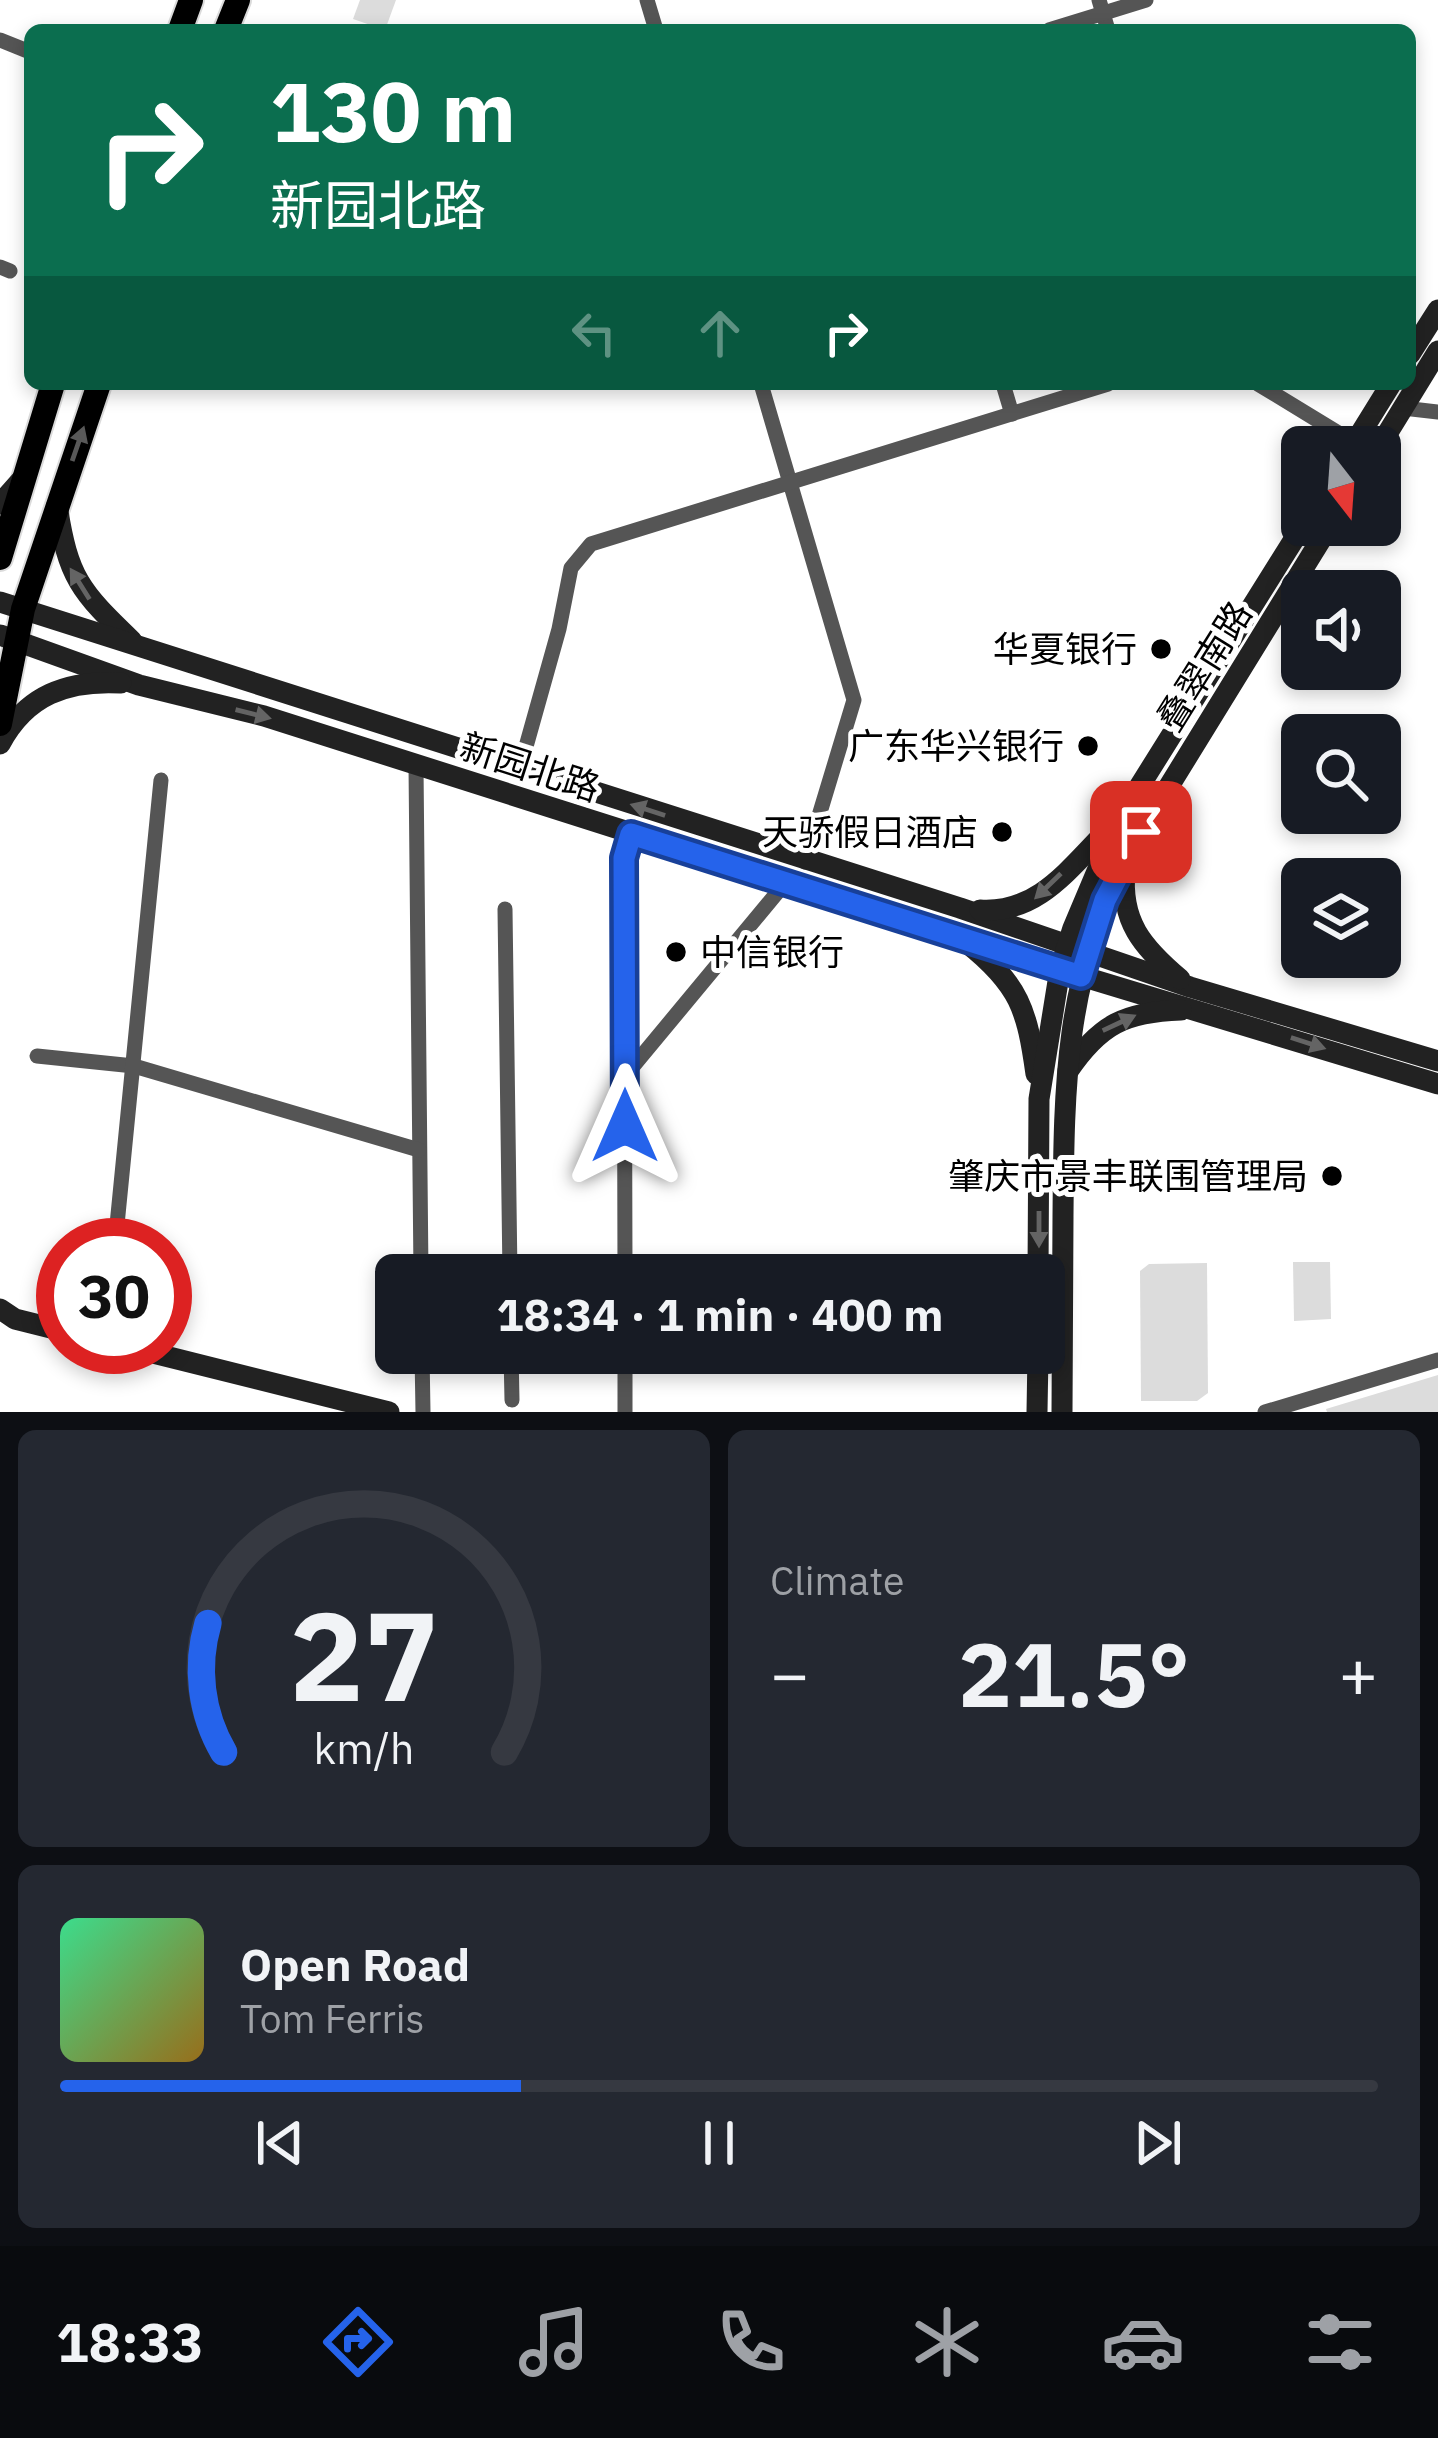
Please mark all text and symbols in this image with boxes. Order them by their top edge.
text: 130 m [270,56,516,165]
icon: right [72,72,228,228]
text: 新园北路 [270,170,486,240]
icon: left [561,300,627,366]
icon: ahead [687,300,753,366]
icon: right [813,300,879,366]
one-way arrow [70,426,88,462]
north arrow [1281,426,1401,546]
map controls [1281,426,1401,978]
one-way arrow [70,567,92,600]
button: sound [1281,570,1401,690]
street label: 叠翠南路 [1145,592,1262,739]
place label: 华夏银行 [993,625,1137,672]
marker: 华夏银行 [1148,636,1174,662]
one-way arrow [234,705,271,724]
button: search [1281,714,1401,834]
street label: 新园北路 [454,722,606,811]
place label: 广东华兴银行 [848,722,1064,769]
marker: 广东华兴银行 [1075,733,1101,759]
pin [1090,781,1192,883]
icon: arrive [1108,799,1174,865]
one-way arrow [629,800,666,819]
place label: 天骄假日酒店 [762,808,978,855]
marker: 天骄假日酒店 [989,819,1015,845]
button: layers [1281,858,1401,978]
one-way arrow [1034,871,1063,899]
place label: 中信银行 [700,928,844,975]
marker: 中信银行 [663,939,689,965]
one-way arrow [1102,1012,1137,1032]
one-way arrow [1290,1035,1327,1053]
position arrow [562,1063,688,1189]
place label: 肇庆市景丰联围管理局 [948,1152,1308,1199]
marker: 肇庆市景丰联围管理局 [1319,1163,1345,1189]
one-way arrow [1029,1211,1049,1249]
speed limit sign: 30 [36,1218,192,1374]
text: 18:34 · 1 min · 400 m [497,1285,943,1343]
text: Climate [770,1555,904,1606]
text: 27 [289,1573,439,1735]
text: 21.5° [958,1615,1190,1732]
text: − [770,1630,810,1716]
text: + [1338,1630,1378,1716]
text: km/h [314,1719,414,1775]
text: Open Road [240,1935,470,1993]
text: Tom Ferris [240,1993,424,2044]
icon: previous [247,2110,313,2176]
icon: pause [686,2110,752,2176]
icon: next [1125,2110,1191,2176]
icon: directions [316,2300,400,2384]
icon: music [512,2300,596,2384]
icon: phone [709,2300,793,2384]
icon: climate [905,2300,989,2384]
icon: car [1101,2300,1185,2384]
icon: filters [1298,2300,1382,2384]
text: 18:33 [56,2307,204,2377]

